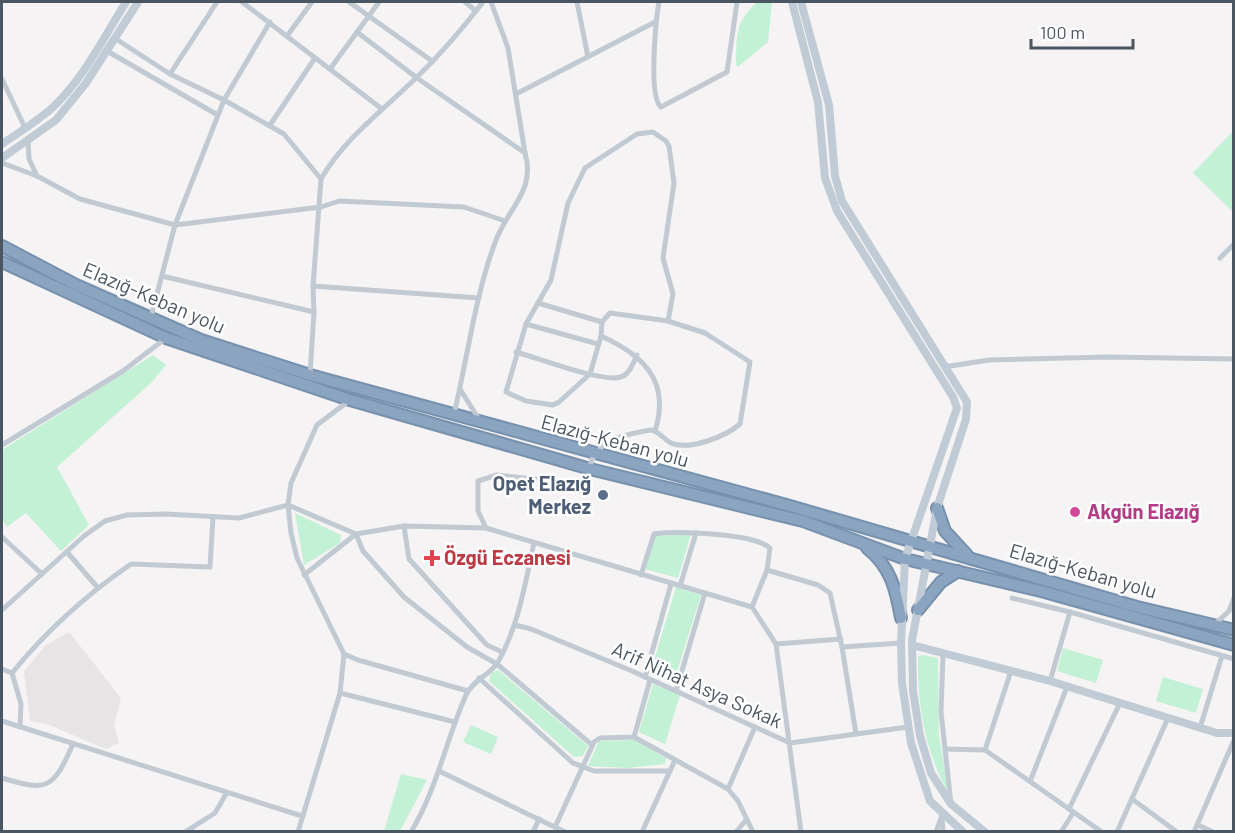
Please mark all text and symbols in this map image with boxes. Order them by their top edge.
scale bar [1031,12,1133,50]
text: 100 m [1040,21,1085,43]
street label: Elazığ-Keban yolu [80,256,229,338]
street label: Elazığ-Keban yolu [539,409,692,471]
place label: Opet Elazığ Merkez [493,471,591,518]
marker: Opet Elazığ Merkez [596,488,610,502]
place label: Akgün Elazığ [1087,499,1200,523]
marker: Akgün Elazığ [1068,505,1082,519]
street label: Elazığ-Keban yolu [1007,538,1160,603]
place label: Özgü Eczanesi [444,545,571,569]
marker: Özgü Eczanesi [425,551,439,565]
street label: Arif Nihat Asya Sokak [609,636,786,732]

